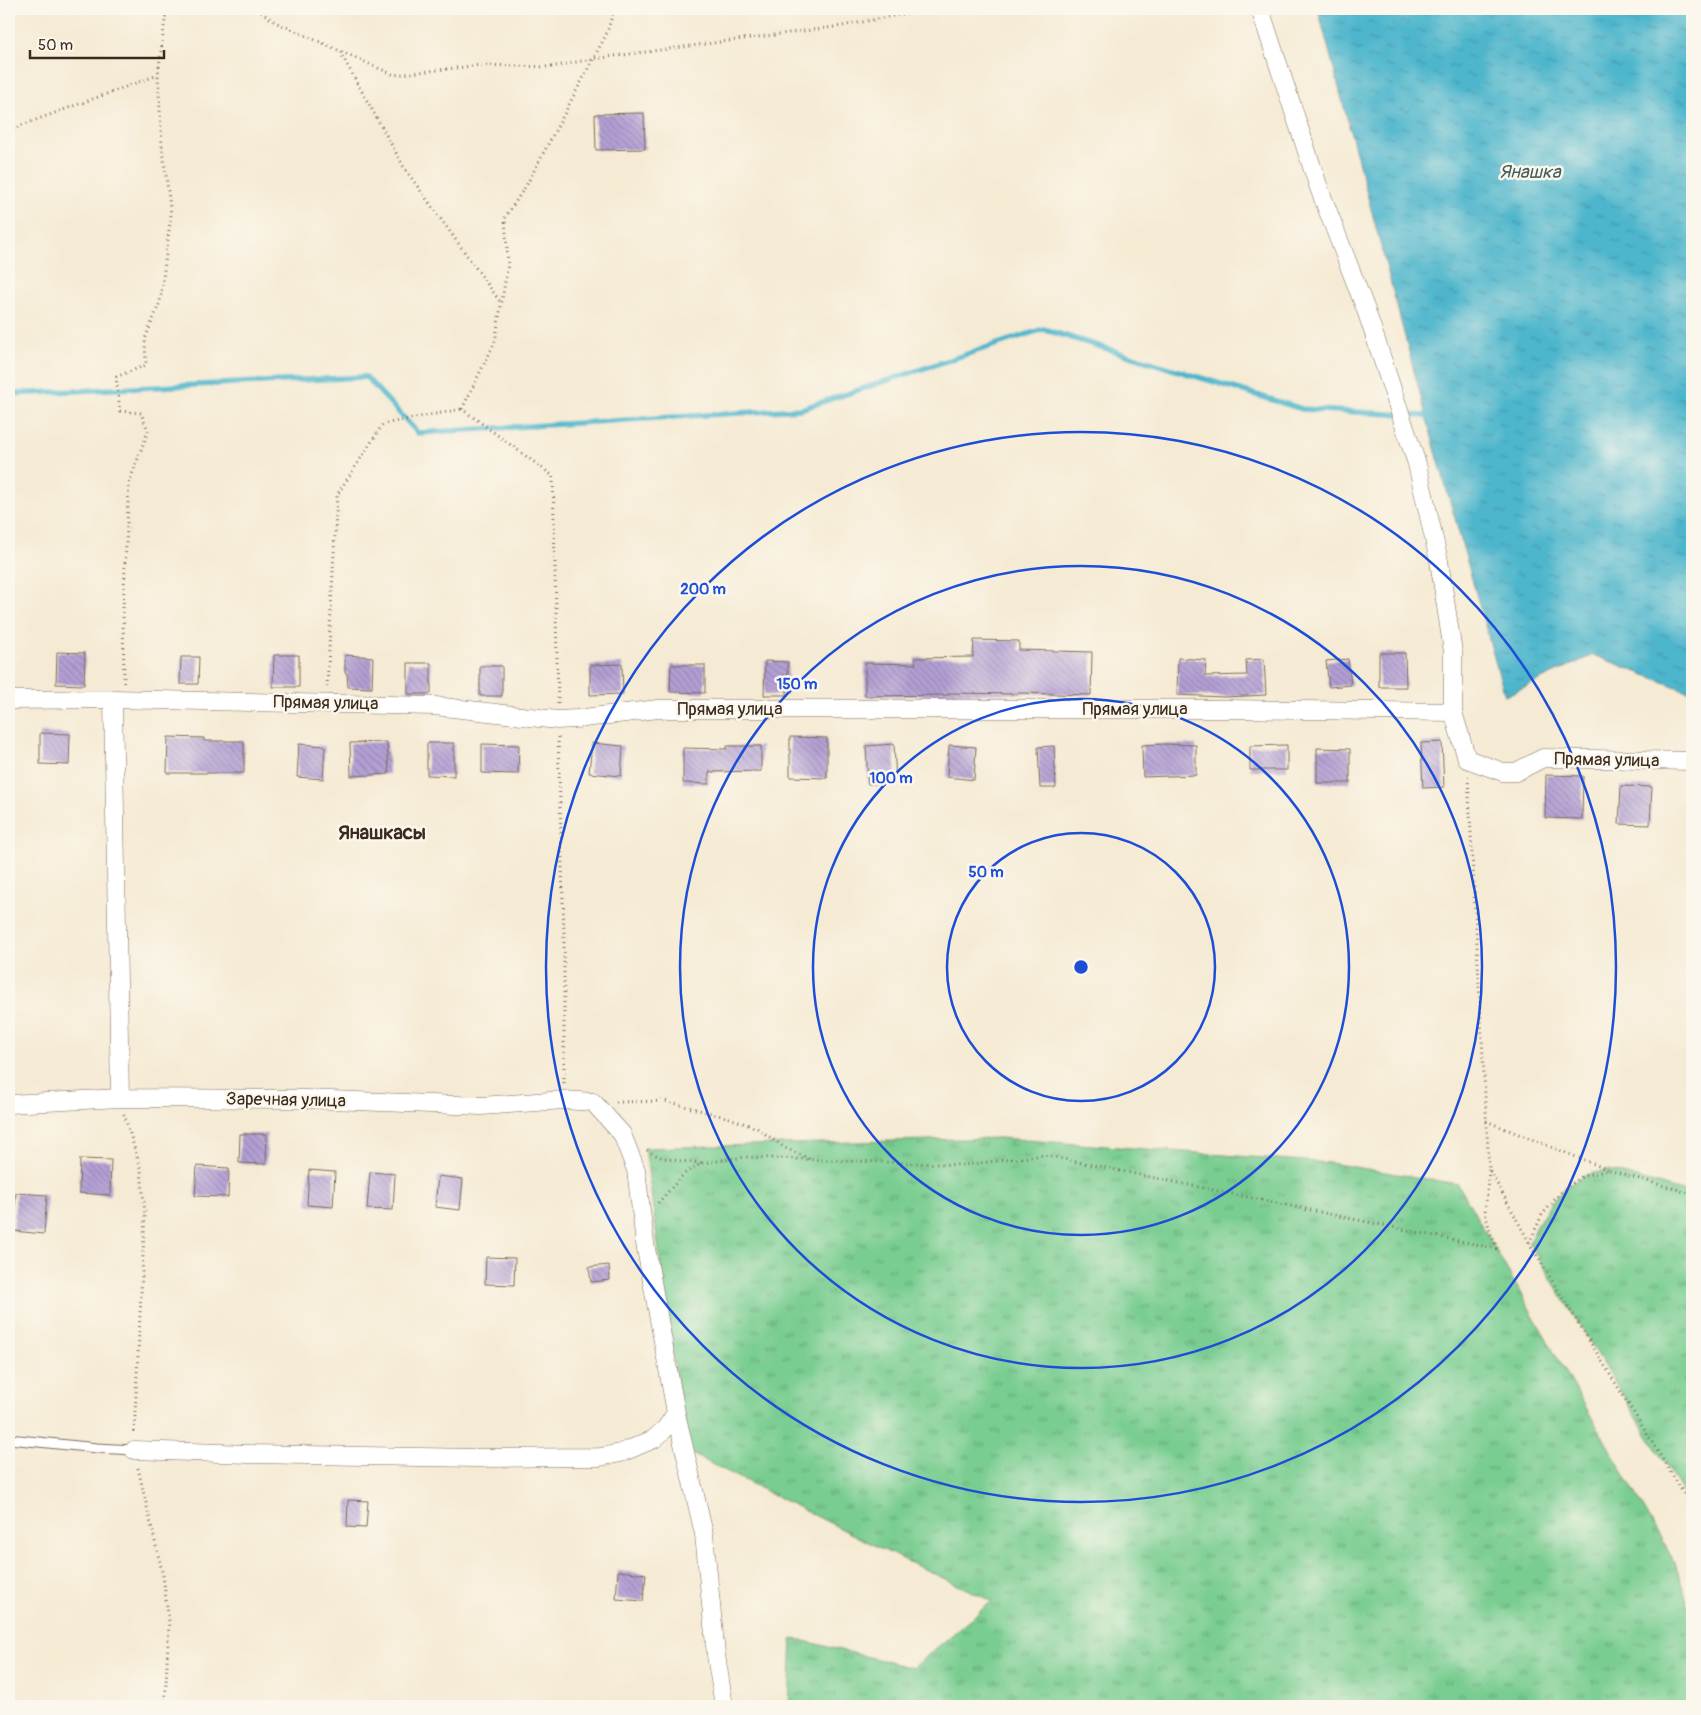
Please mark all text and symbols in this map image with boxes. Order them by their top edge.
scale bar [30,28,164,60]
text: 50 m [38,36,73,55]
water label: Янашка [1499,160,1562,184]
text: 200 m [680,580,726,599]
text: 150 m [777,675,817,694]
street label: Прямая улица [273,691,379,715]
street label: Прямая улица [677,698,783,721]
street label: Прямая улица [1082,698,1188,721]
street label: Прямая улица [1554,748,1660,772]
text: 100 m [870,769,912,788]
district label: Янашкасы [338,820,426,845]
text: 50 m [969,863,1003,882]
centre of rings [1072,958,1090,976]
street label: Заречная улица [226,1087,346,1113]

